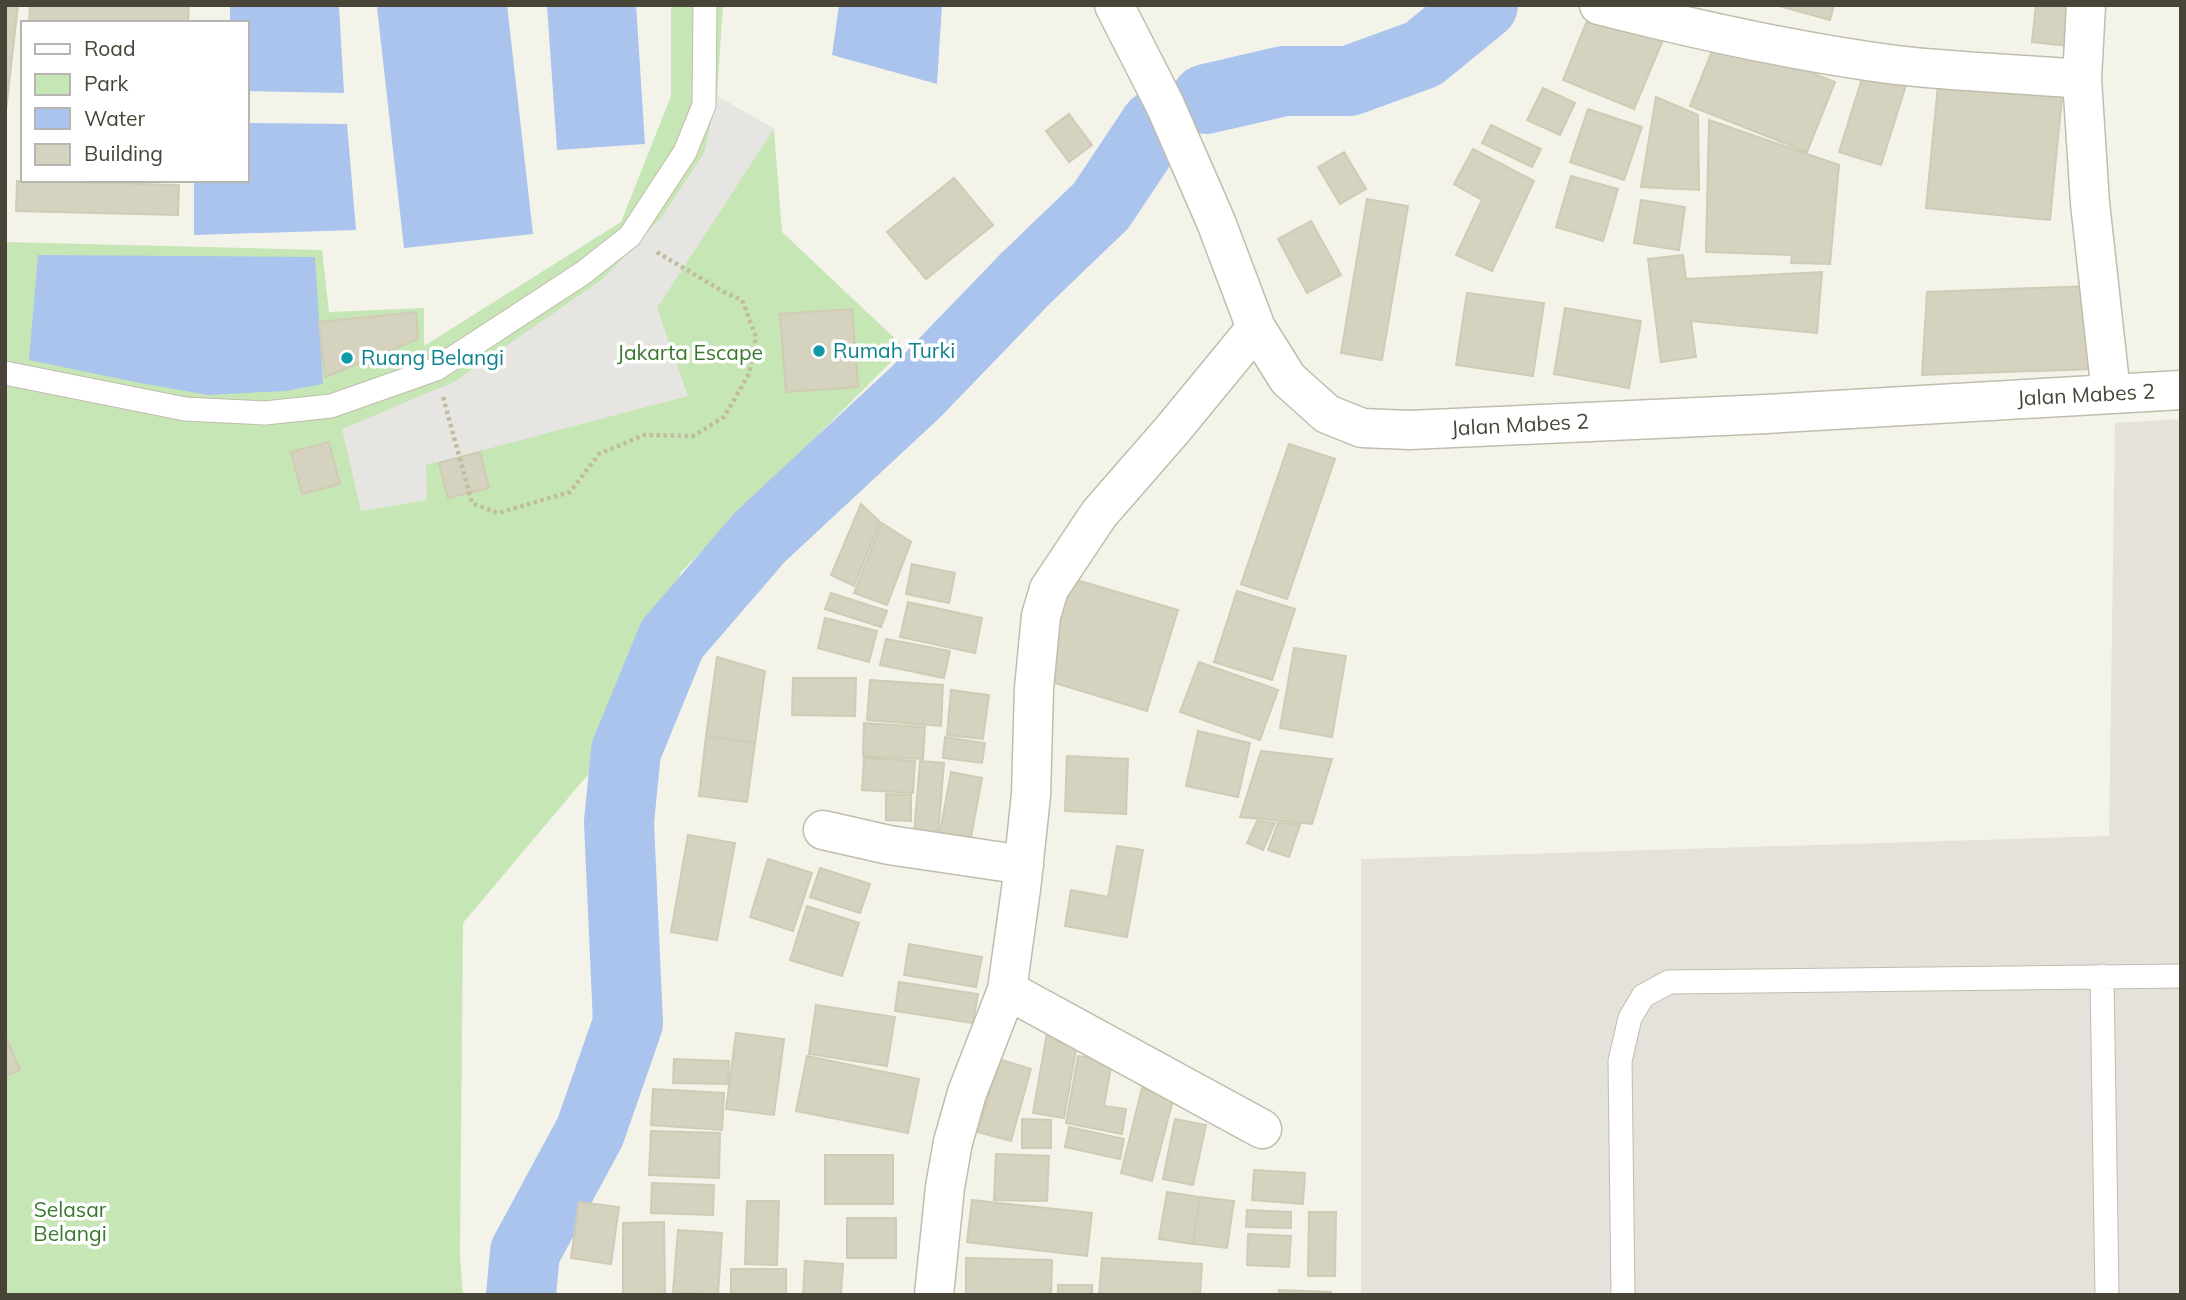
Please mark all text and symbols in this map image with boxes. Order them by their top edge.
legend [21,21,248,182]
text: Road [84,35,135,61]
text: Park [84,70,128,96]
text: Water [84,105,145,131]
text: Building [84,140,163,166]
place label: Rumah Turki [833,337,955,363]
park label: Jakarta Escape [617,339,763,365]
marker: Rumah Turki [811,343,827,359]
place label: Ruang Belangi [361,344,504,370]
marker: Ruang Belangi [339,350,355,366]
street label: Jalan Mabes 2 [2016,377,2156,411]
street label: Jalan Mabes 2 [1450,407,1590,441]
park label: Selasar Belangi [33,1196,107,1246]

